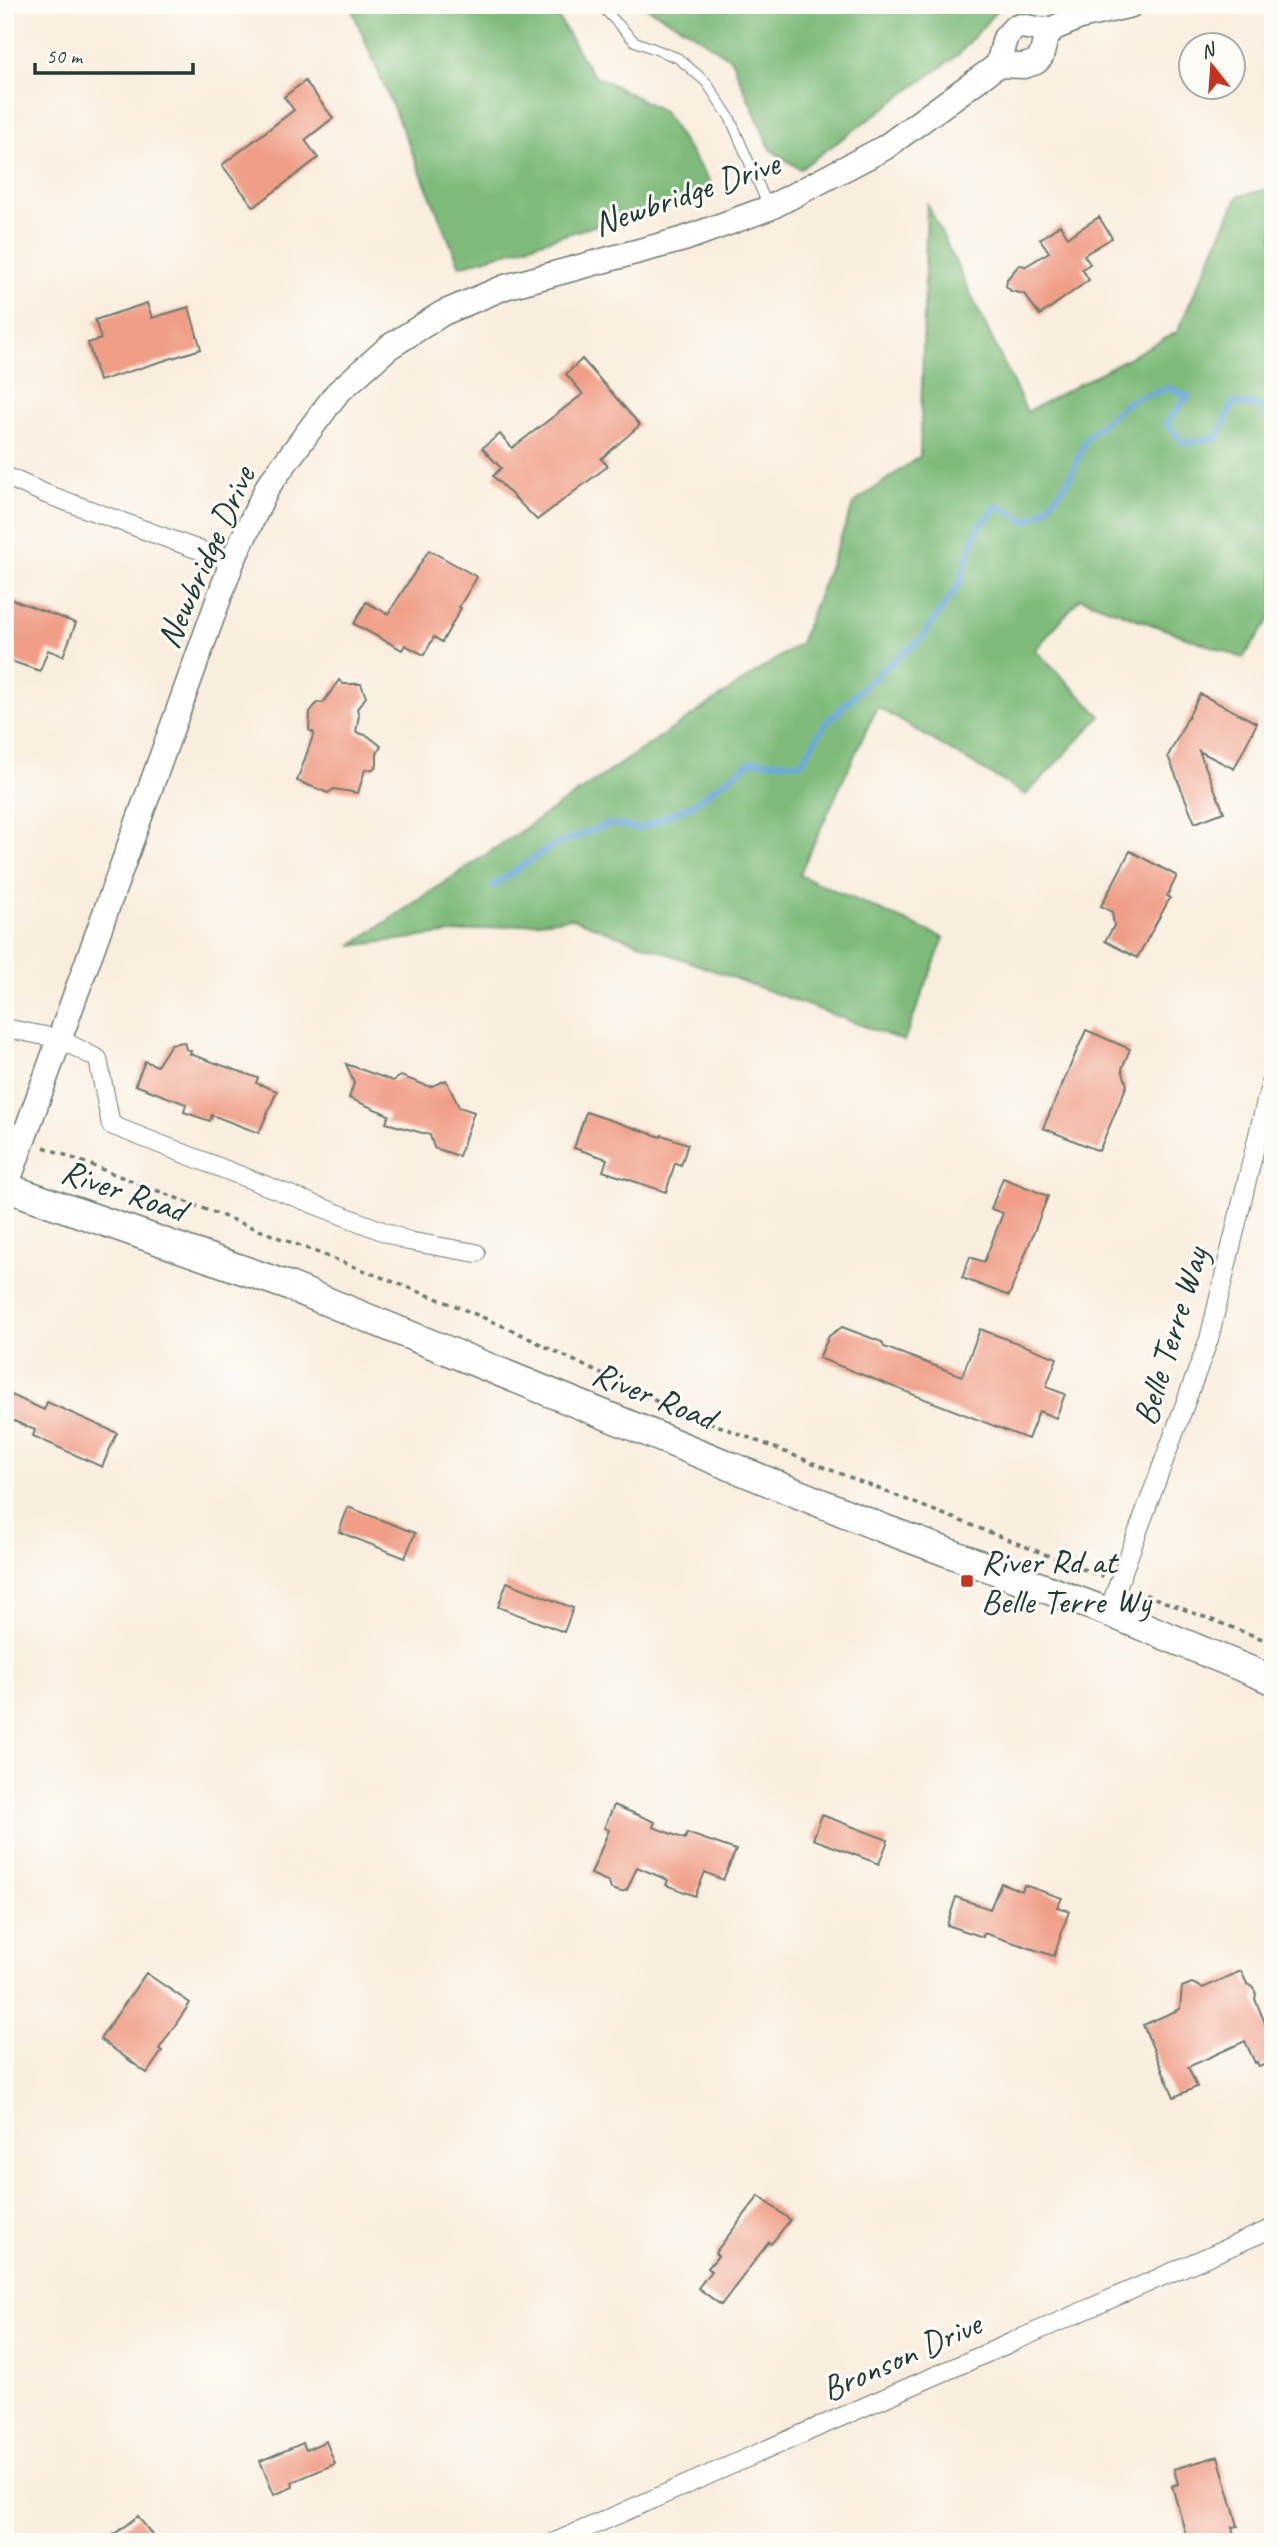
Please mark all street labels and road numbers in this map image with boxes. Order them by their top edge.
street label: Newbridge Drive [587,140,788,246]
street label: Newbridge Drive [145,457,267,655]
street label: River Road [56,1148,197,1234]
street label: Belle Terre Way [1122,1240,1219,1430]
street label: River Road [586,1351,727,1442]
street label: Bronson Drive [815,2300,990,2412]

